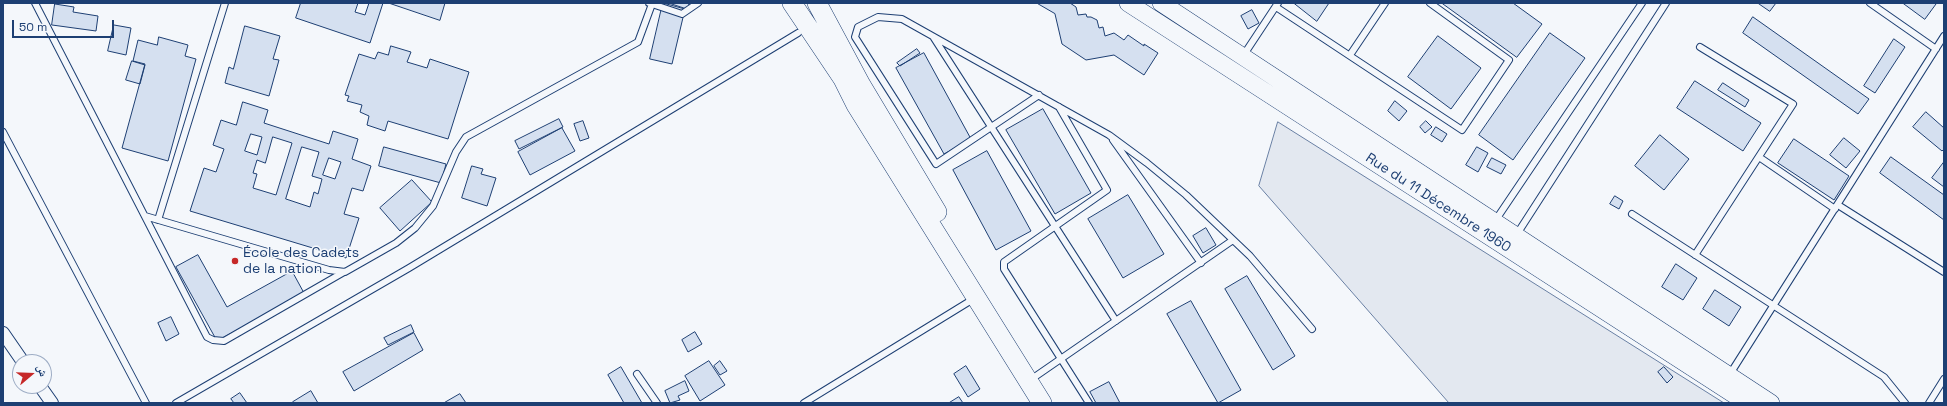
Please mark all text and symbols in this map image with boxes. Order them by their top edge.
scale bar [14,12,116,38]
text: 50 m [19,19,47,35]
street label: Rue du 11 Décembre 1960 [1362,150,1514,256]
place label: École des Cadets de la nation [243,245,359,278]
marker: École des Cadets de la nation [230,256,240,266]
north arrow [12,354,52,394]
text: ش [34,363,51,378]

